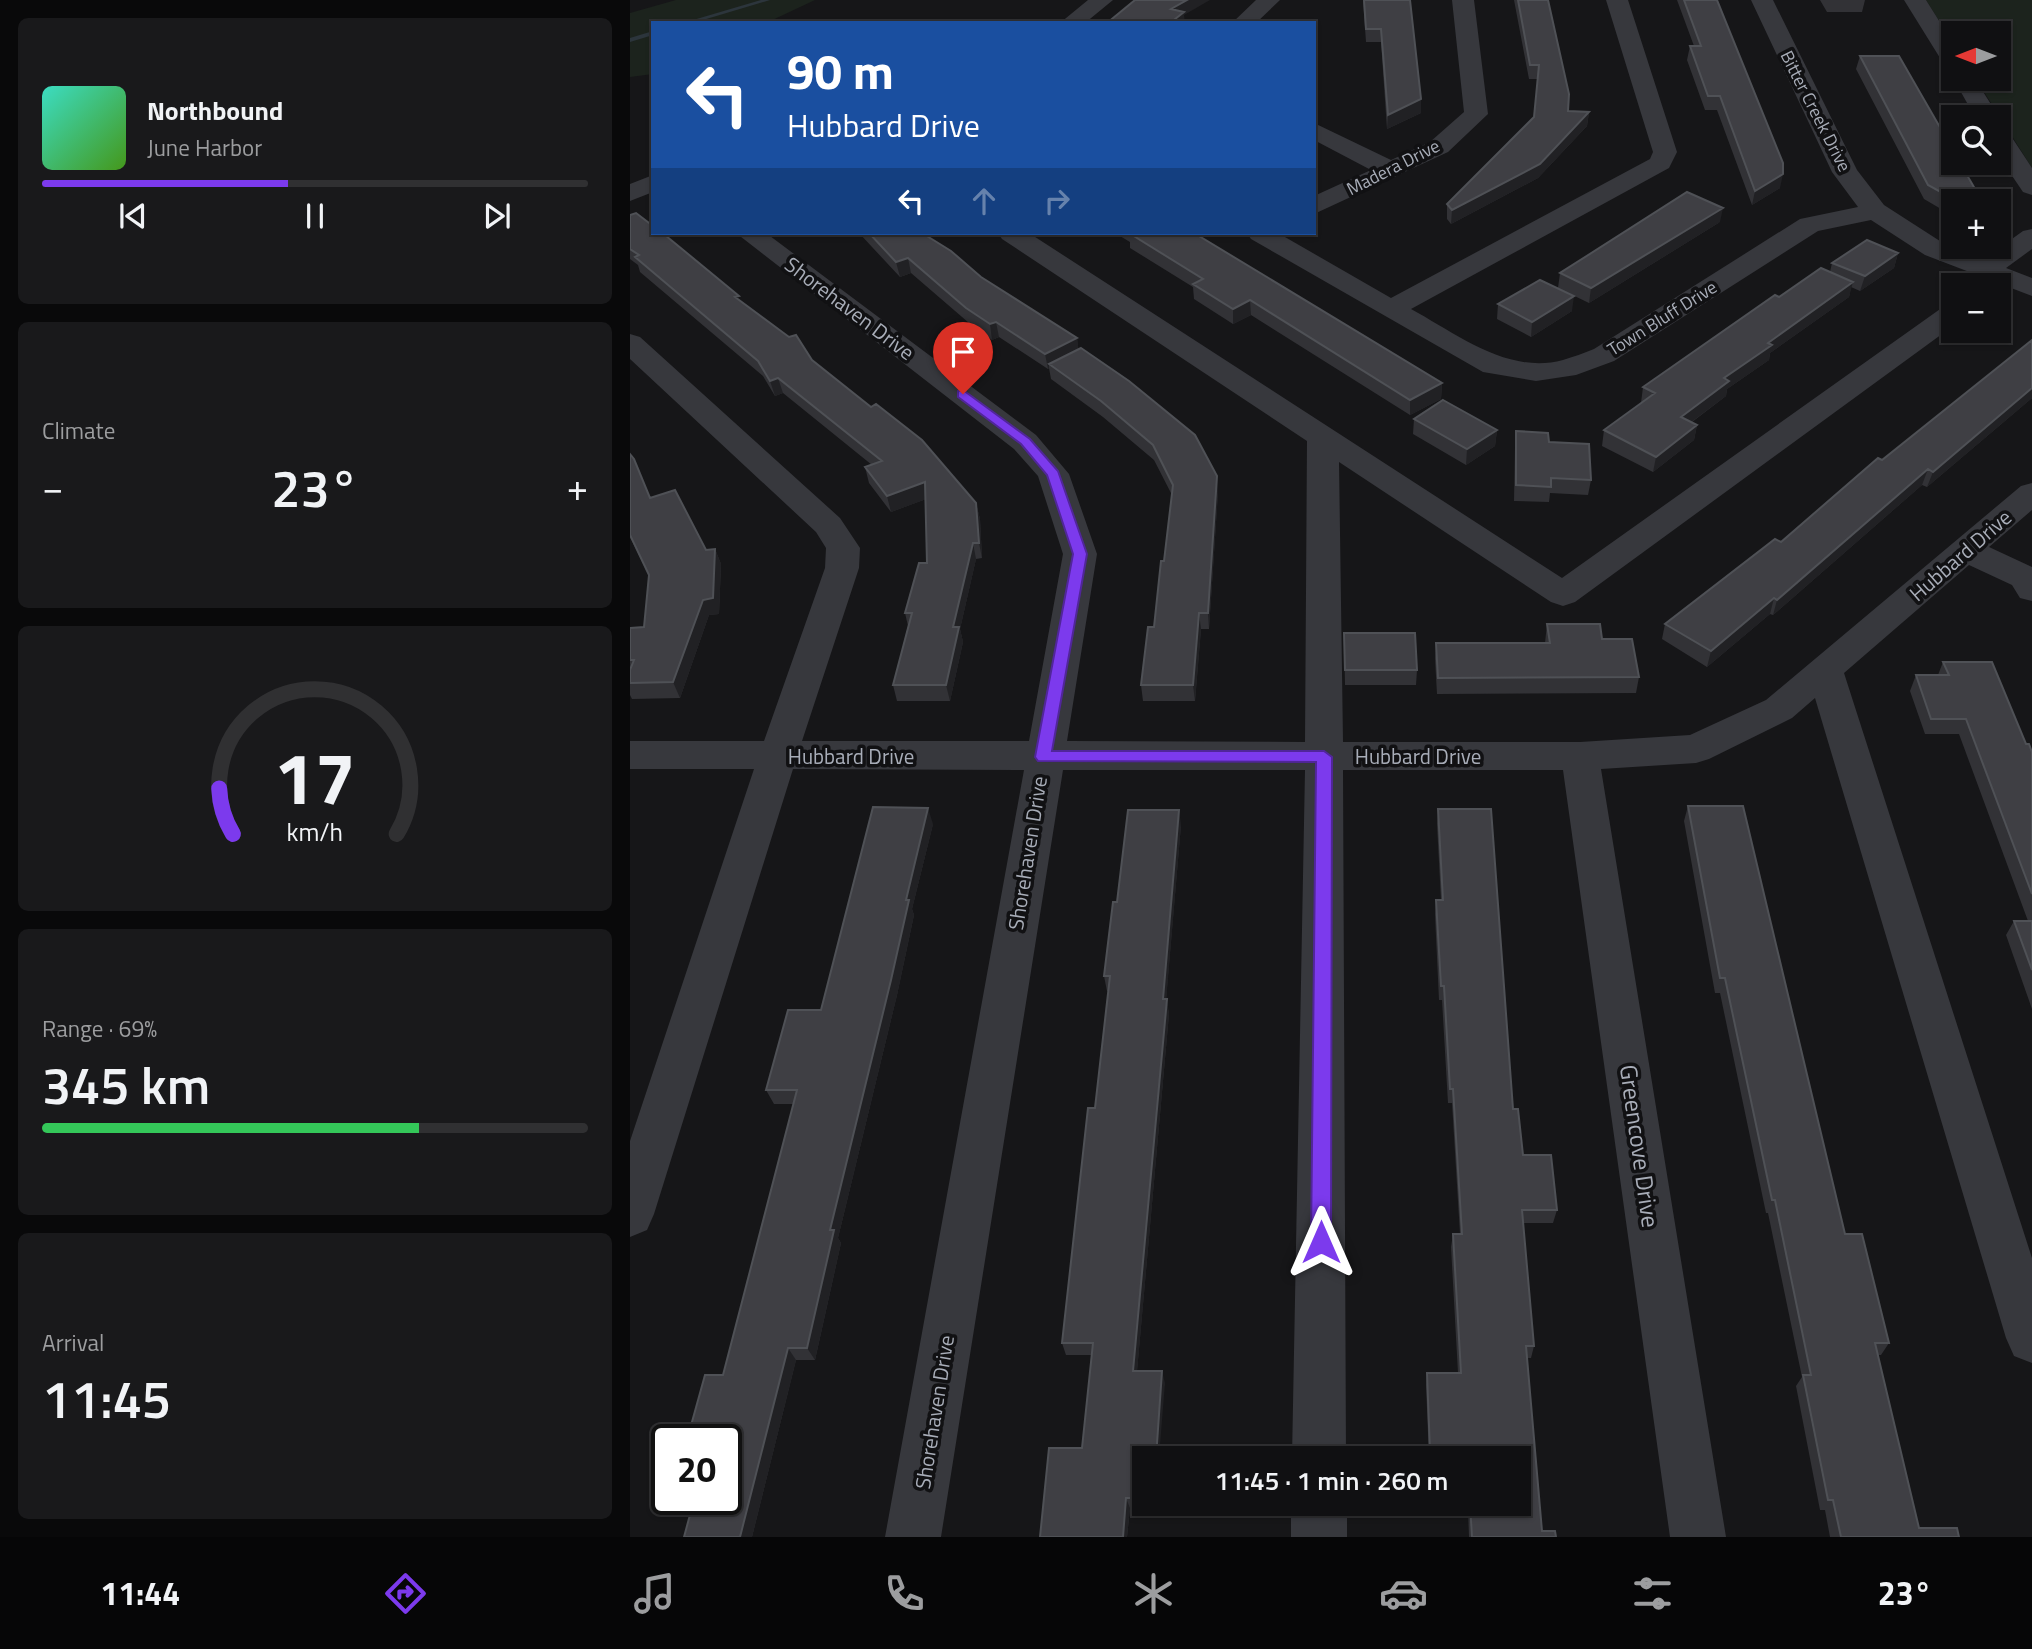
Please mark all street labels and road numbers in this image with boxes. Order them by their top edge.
street label: Bitter Creek Drive [1774,46,1858,176]
street label: Madera Drive [1342,132,1444,202]
street label: Shorehaven Drive [778,248,922,368]
street label: Town Bluff Drive [1602,274,1722,362]
street label: Hubbard Drive [1902,501,2018,609]
street label: Hubbard Drive [788,740,914,772]
street label: Hubbard Drive [1355,740,1481,772]
street label: Shorehaven Drive [999,774,1055,932]
street label: Greencove Drive [1611,1062,1669,1230]
street label: Shorehaven Drive [906,1333,962,1491]

